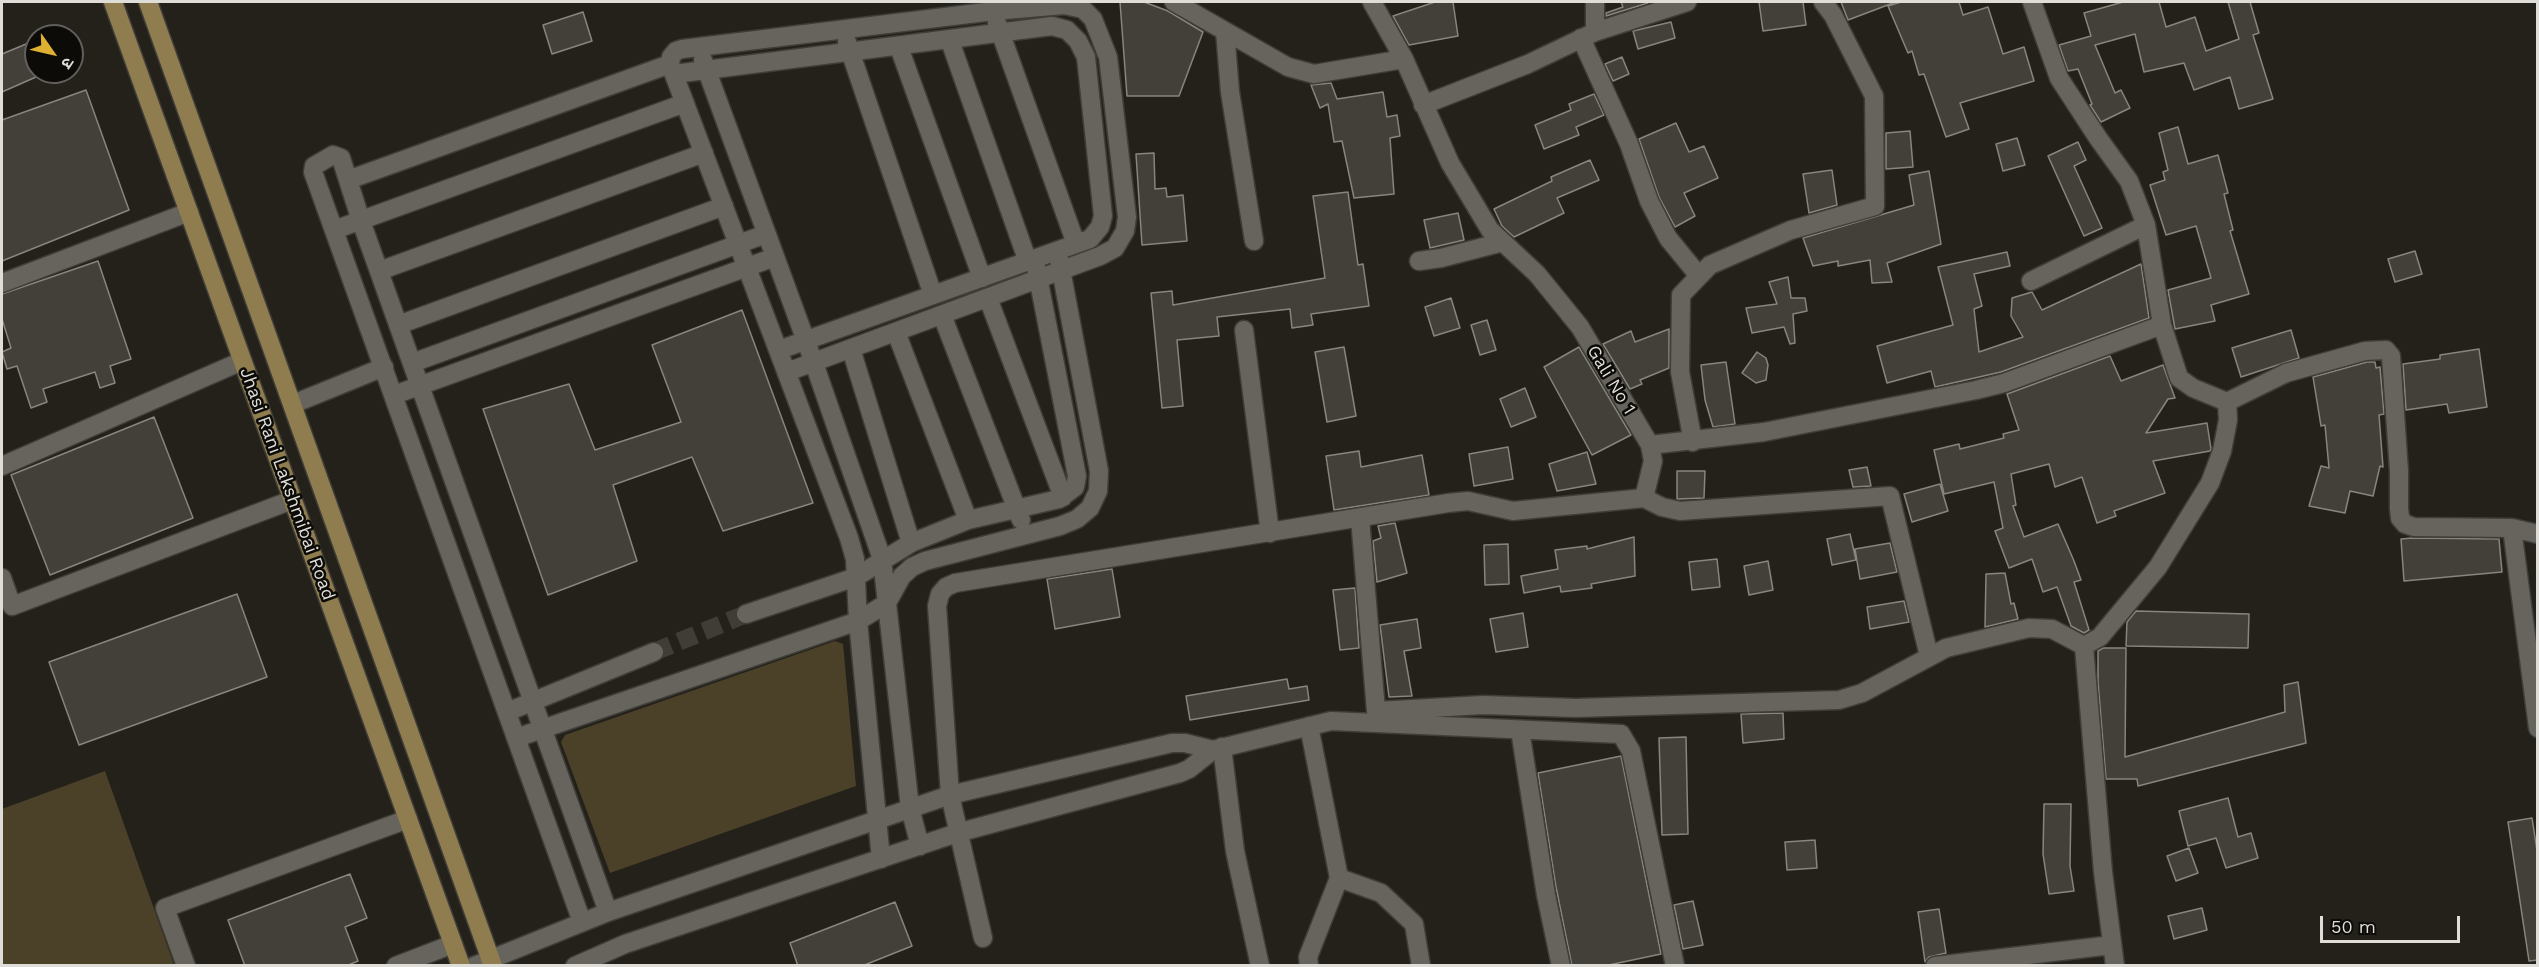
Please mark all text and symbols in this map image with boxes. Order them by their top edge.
north arrow [24,24,84,84]
text: उ [57,54,78,72]
street label: Gali No 1 [1582,342,1640,418]
street label: Jhasi Rani Lakshmibai Road [235,365,339,603]
scale bar [2323,904,2462,942]
text: 50 m [2331,916,2376,937]

